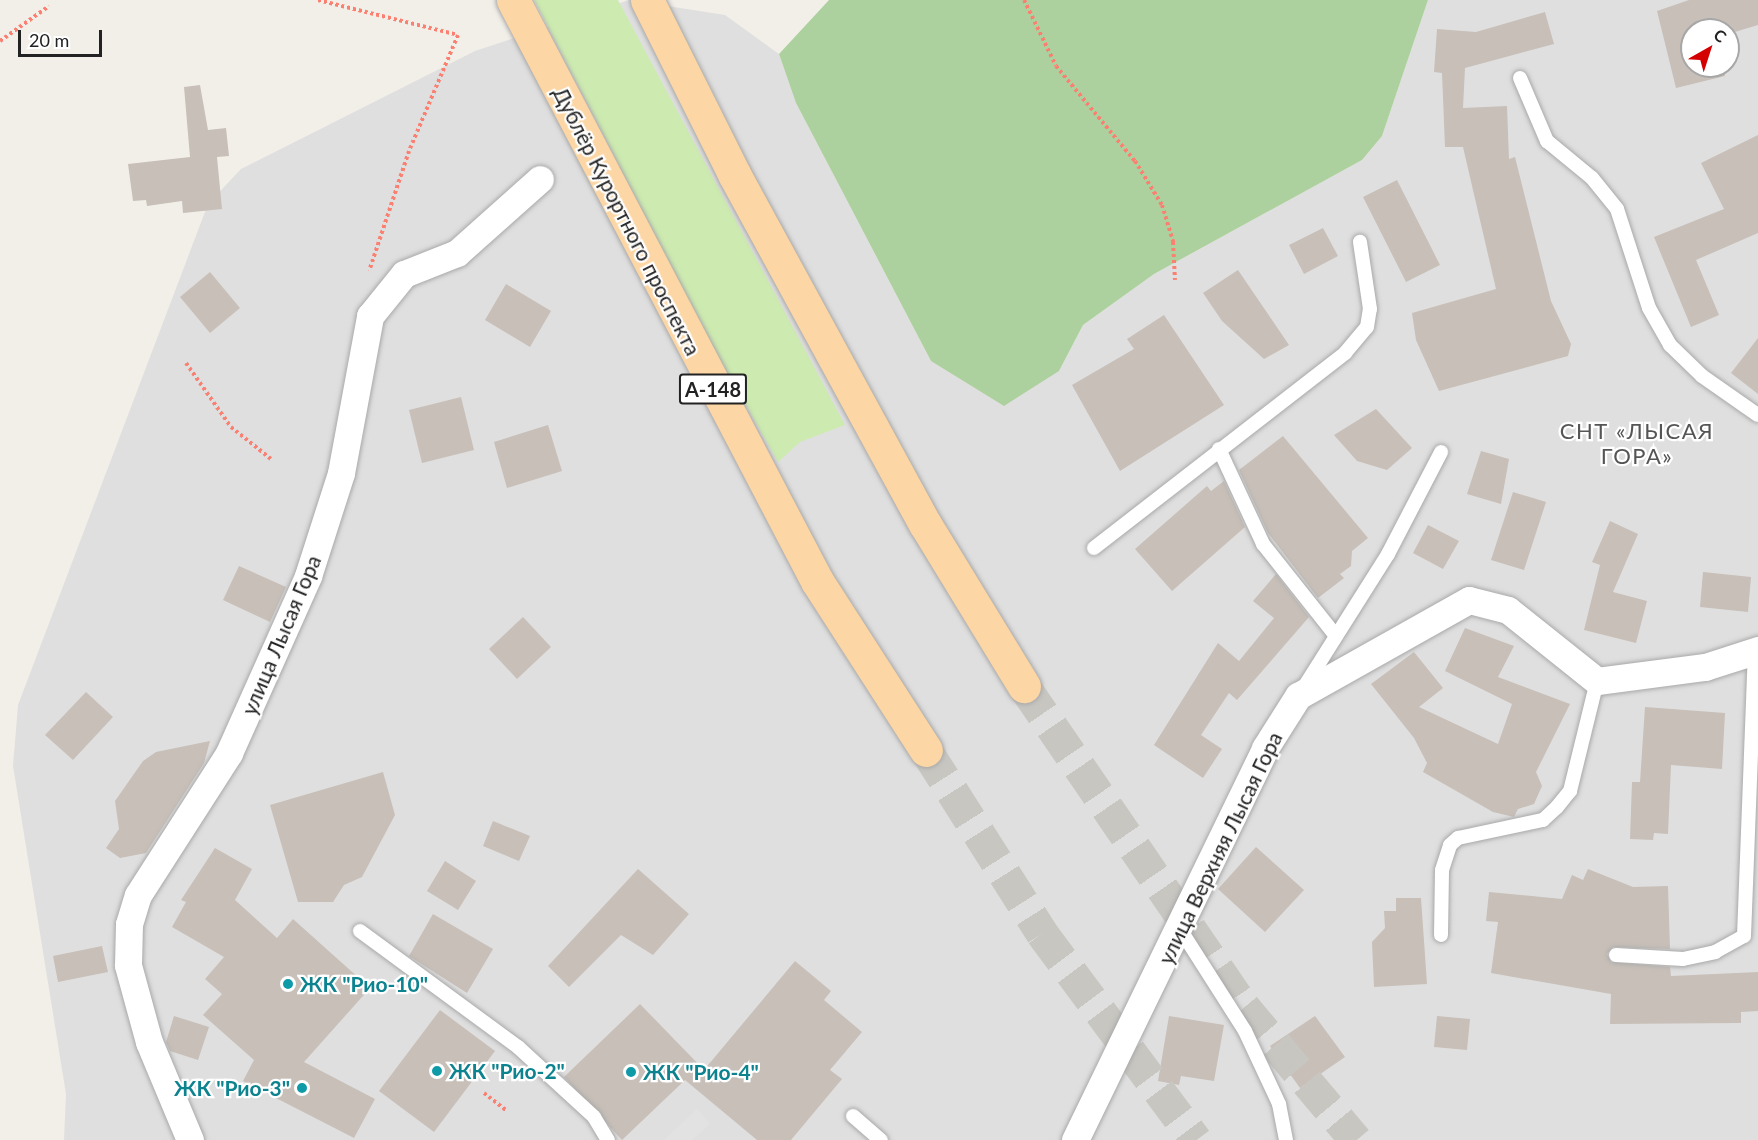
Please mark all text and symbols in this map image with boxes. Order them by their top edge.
scale bar [21,18,105,56]
north arrow [1680,18,1740,78]
text: С [1710,24,1730,46]
text: 20 m [29,29,69,51]
street label: Дублёр Курортного проспекта [548,83,706,359]
road number: А-148 [678,372,748,406]
district label: СНТ «ЛЫСАЯ ГОРА» [1560,417,1714,469]
street label: улица Лысая Гора [236,551,326,719]
street label: улица Верхняя Лысая Гора [1153,728,1287,968]
place label: ЖК "Рио-10" [300,971,428,997]
marker: ЖК "Рио-10" [281,977,295,991]
place label: ЖК "Рио-2" [449,1058,565,1084]
place label: ЖК "Рио-4" [643,1059,759,1085]
marker: ЖК "Рио-2" [430,1064,444,1078]
marker: ЖК "Рио-4" [624,1065,638,1079]
place label: ЖК "Рио-3" [174,1075,290,1101]
marker: ЖК "Рио-3" [295,1081,309,1095]

